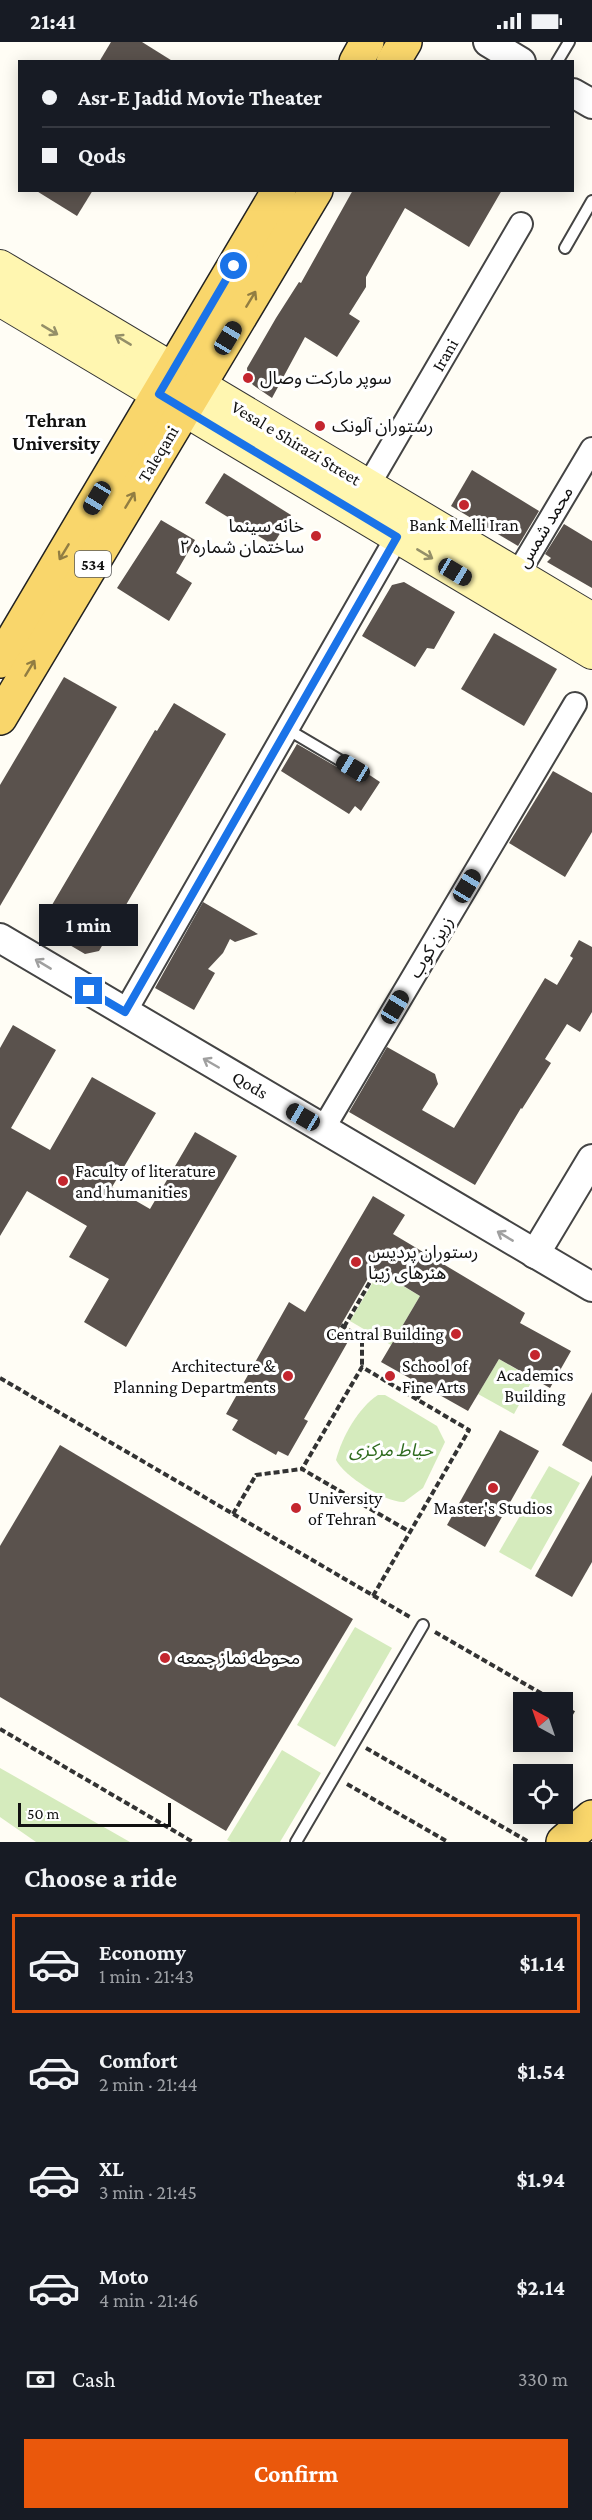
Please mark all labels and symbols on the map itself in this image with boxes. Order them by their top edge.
route start [220,252,247,279]
one-way arrow [245,291,257,308]
car [211,318,245,358]
one-way arrow [41,324,58,336]
one-way arrow [115,333,132,345]
street label: Irani [428,335,462,375]
place label: سوپر مارکت وصال [260,368,392,389]
marker: سوپر مارکت وصال [241,371,255,385]
street label: Vesal e Shirazi Street [228,397,365,490]
district label: Tehran University [12,409,100,454]
place label: رستوران آلونک [332,416,433,437]
marker: رستوران آلونک [313,419,327,433]
street label: Taleqani [133,422,183,486]
car [80,478,114,518]
street label: محمد شمس [513,483,578,572]
one-way arrow [125,492,137,509]
marker: Bank Melli Iran [457,498,471,512]
place label: Bank Melli Iran [409,515,519,535]
place label: خانه سینما ساختمان شماره ۲ [179,516,304,558]
marker: خانه سینما ساختمان شماره ۲ [309,529,323,543]
one-way arrow [58,543,70,560]
one-way arrow [416,548,433,560]
road number: 534 [75,551,111,577]
car [435,555,475,589]
one-way arrow [25,660,37,677]
car [333,751,373,785]
car [450,866,484,906]
callout: 1 min [40,904,138,946]
street label: زرین کوب [405,913,458,982]
one-way arrow [35,957,52,969]
route end [75,977,102,1004]
car [378,987,412,1027]
one-way arrow [203,1056,220,1068]
street label: Qods [229,1067,271,1103]
car [283,1100,323,1134]
place label: Faculty of literature and humanities [75,1161,216,1202]
marker: Faculty of literature and humanities [56,1174,70,1188]
one-way arrow [497,1230,514,1242]
place label: رستوران پردیس هنرهای زیبا [368,1242,478,1284]
marker: رستوران پردیس هنرهای زیبا [349,1255,363,1269]
place label: Central Building [326,1324,444,1344]
marker: Central Building [449,1327,463,1341]
marker: Academics Building [528,1348,542,1362]
place label: Architecture & Planning Departments [113,1356,276,1397]
place label: School of Fine Arts [402,1356,469,1397]
place label: Academics Building [496,1365,574,1406]
marker: Architecture & Planning Departments [281,1369,295,1383]
marker: School of Fine Arts [383,1369,397,1383]
park label: حیاط مرکزی [349,1440,433,1461]
marker: Master's Studios [486,1481,500,1495]
place label: University of Tehran [308,1488,383,1529]
place label: Master's Studios [433,1498,553,1518]
marker: University of Tehran [289,1501,303,1515]
place label: محوطه نماز جمعه [177,1648,300,1669]
marker: محوطه نماز جمعه [158,1651,172,1665]
north arrow [513,1692,573,1752]
scale bar [18,1800,171,1828]

